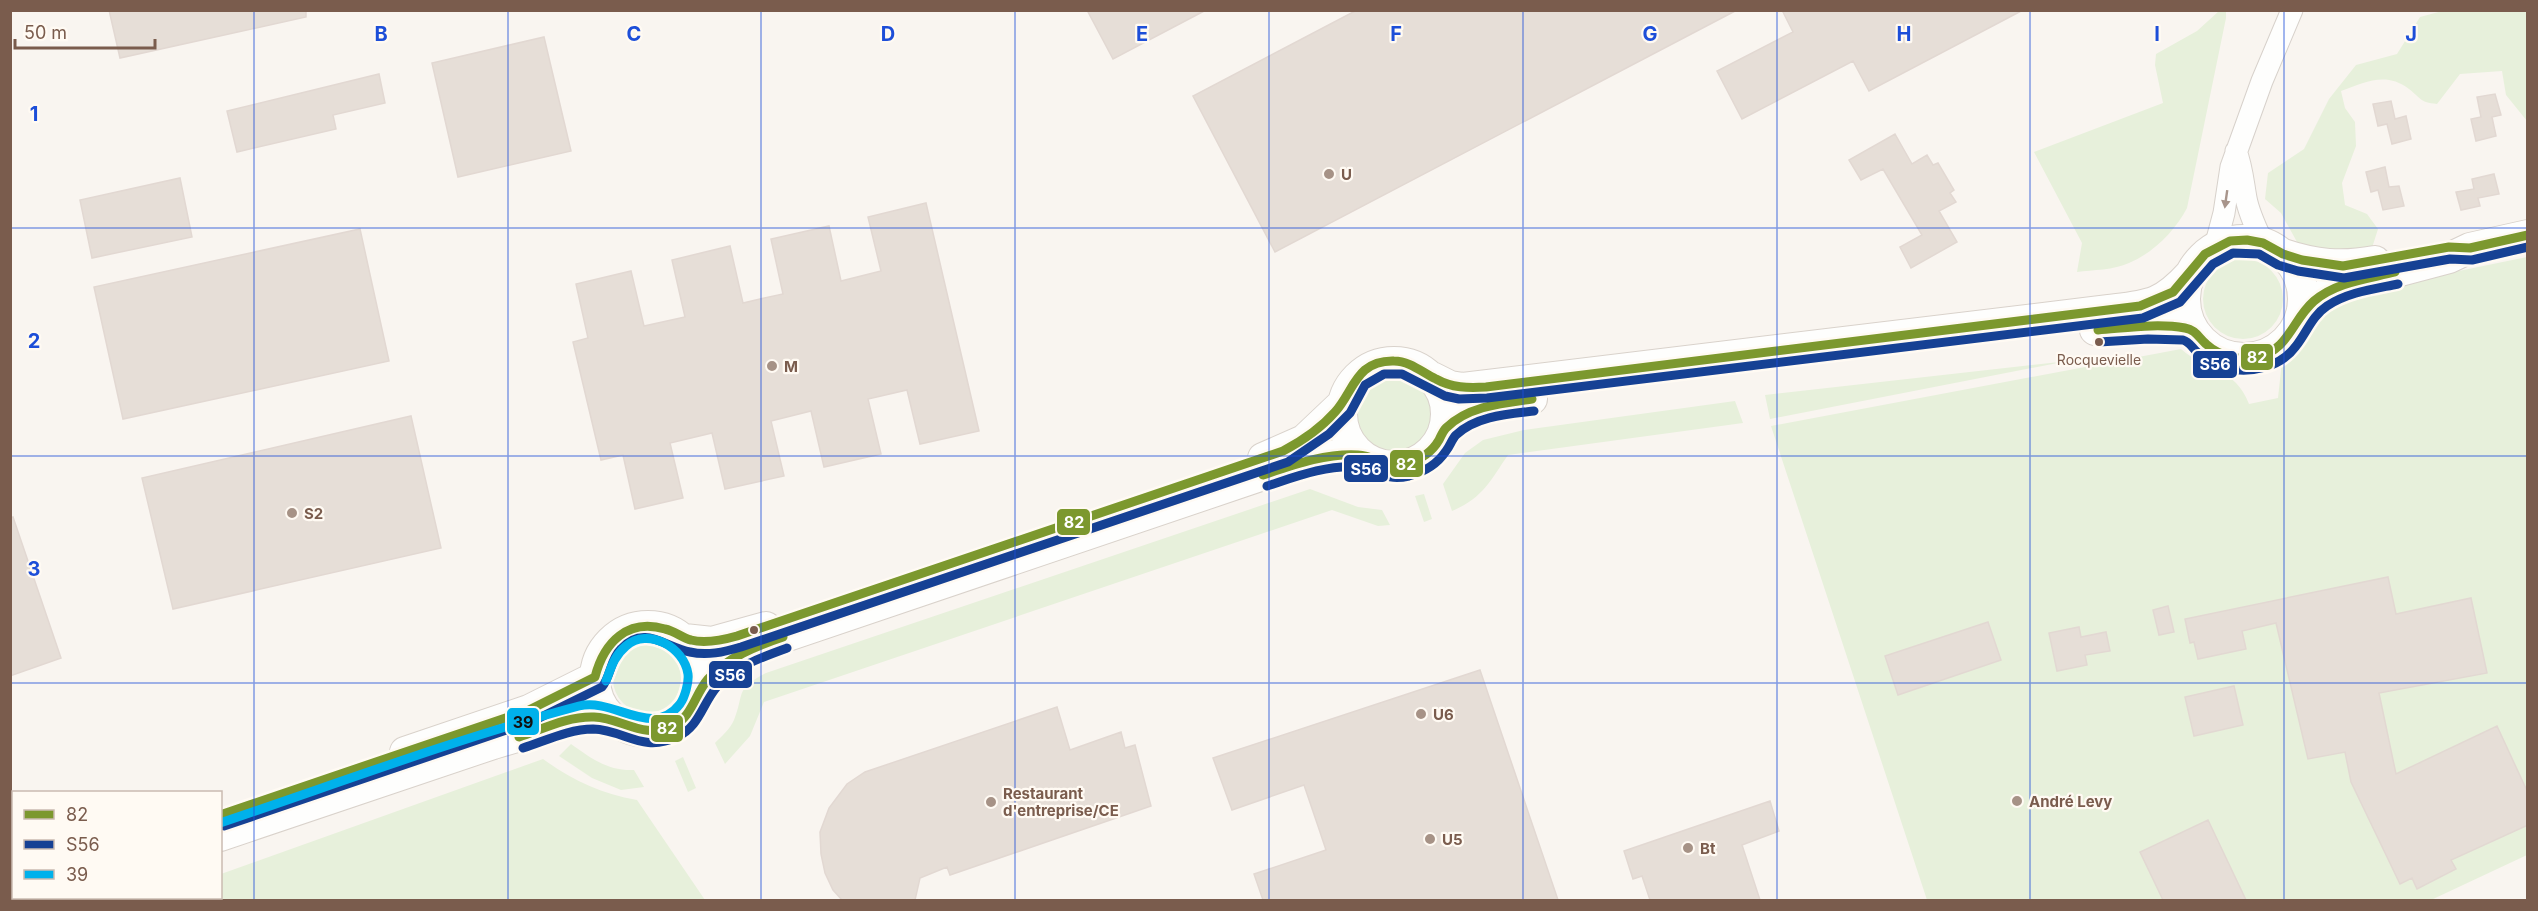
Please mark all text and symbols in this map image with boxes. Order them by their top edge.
scale bar [15,12,154,50]
text: 50 m [24,22,67,43]
text: B [374,22,388,46]
text: C [627,22,641,46]
text: D [881,22,895,46]
text: E [1136,22,1148,46]
text: F [1390,22,1402,46]
text: G [1642,22,1658,46]
text: H [1897,22,1911,46]
text: I [2154,22,2160,46]
text: J [2405,22,2417,46]
text: 1 [30,102,38,126]
place label: U [1341,165,1352,184]
marker: U [1322,167,1336,181]
one-way arrow [2222,189,2231,208]
text: 2 [28,329,40,353]
marker: Rocquevielle [2093,336,2105,348]
line badge: 82 [2240,343,2274,371]
text: 82 [2247,347,2267,367]
line badge: S56 [2192,350,2238,379]
place label: Rocquevielle [2057,351,2141,368]
text: S56 [2199,354,2231,374]
place label: M [784,357,798,376]
marker: M [765,359,779,373]
line badge: 82 [1389,449,1424,478]
line badge: S56 [1343,454,1389,483]
text: 82 [1396,454,1416,474]
text: S56 [1350,459,1382,479]
place label: S2 [304,504,323,523]
marker: S2 [285,506,299,520]
line badge: 82 [1056,508,1091,536]
text: 82 [1064,512,1084,532]
text: 3 [28,557,40,581]
unlabelled marker [748,624,760,636]
line badge: S56 [708,660,753,689]
text: S56 [714,665,746,685]
place label: U6 [1433,705,1454,724]
line badge: 39 [506,707,540,736]
marker: U6 [1414,707,1428,721]
text: 39 [513,712,533,732]
line badge: 82 [650,714,684,743]
text: 82 [657,718,677,738]
place label: Restaurant d'entreprise/CE [1003,784,1119,820]
legend [12,791,222,899]
place label: André Levy [2029,792,2112,811]
marker: André Levy [2010,794,2024,808]
marker: Restaurant d'entreprise/CE [984,795,998,809]
text: 82 [66,804,88,825]
place label: U5 [1442,830,1463,849]
marker: U5 [1423,832,1437,846]
text: S56 [66,834,100,855]
place label: Bt [1700,839,1716,858]
marker: Bt [1681,841,1695,855]
text: 39 [66,864,88,885]

